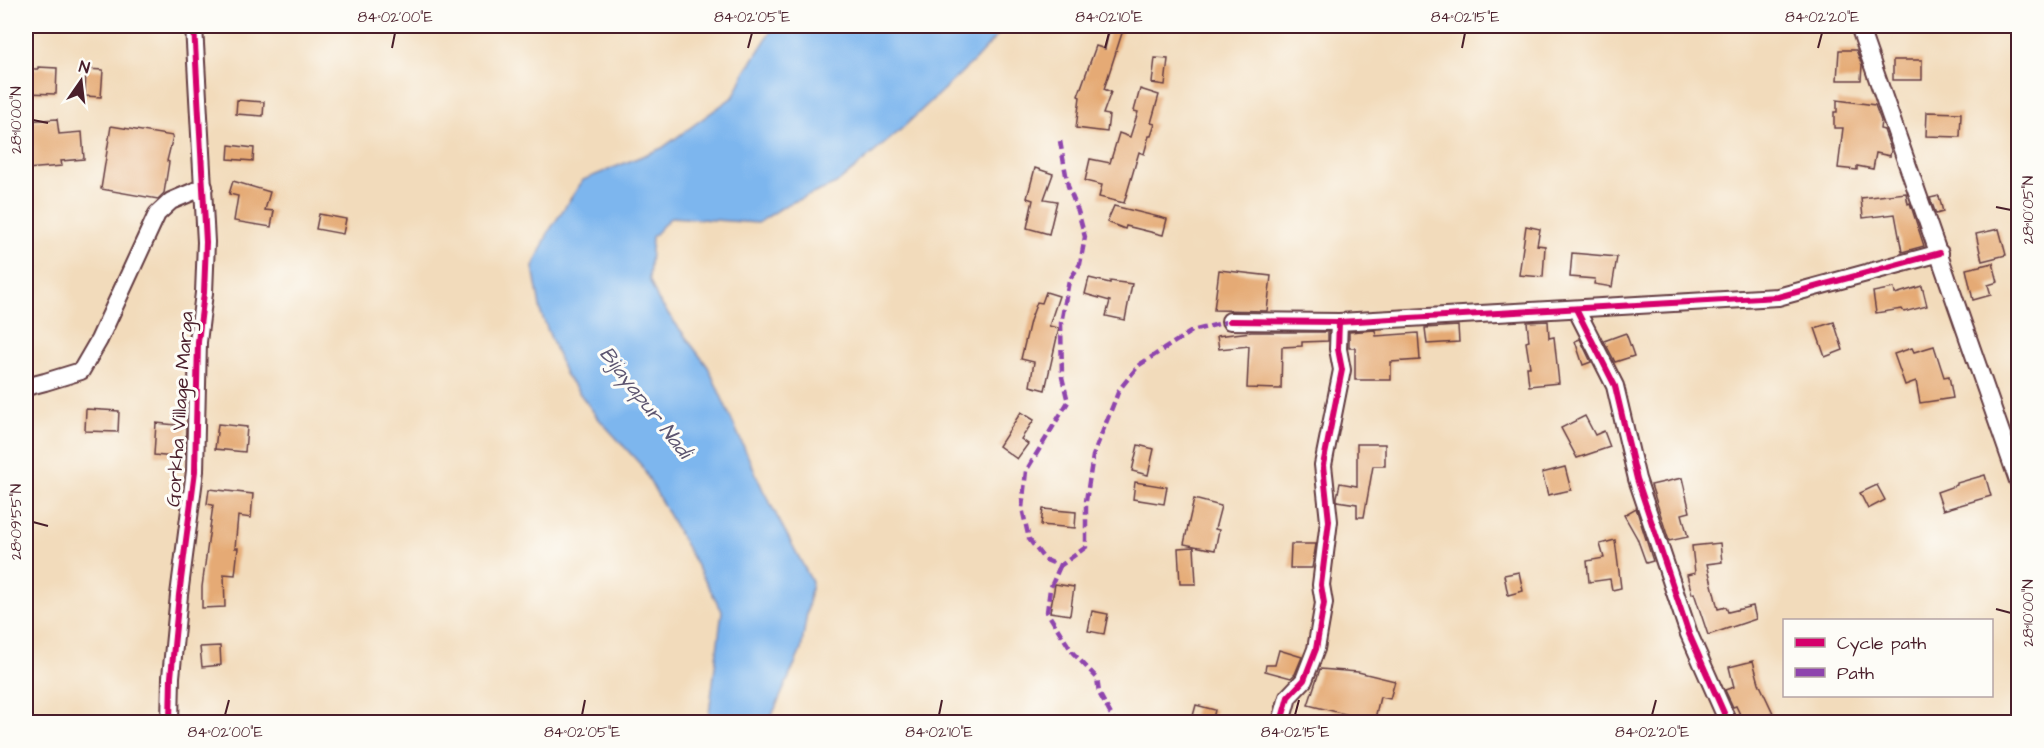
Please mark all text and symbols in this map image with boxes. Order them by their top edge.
text: 84°02'00"E [357,7,433,28]
text: 84°02'05"E [714,7,790,28]
text: 84°02'10"E [1075,7,1143,28]
text: 84°02'15"E [1431,7,1499,28]
text: 84°02'20"E [1785,7,1859,28]
north arrow [51,51,111,111]
text: N [77,56,92,79]
text: 28°10'00"N [6,86,27,154]
text: 28°10'05"N [2018,176,2039,244]
street label: Gorkha Village Marga [159,310,202,508]
water label: Bijayapur Nadi [592,340,700,467]
text: 28°09'55"N [6,484,27,560]
text: 28°10'00"N [2018,579,2039,647]
legend [1783,619,1993,697]
text: Cycle path [1837,631,1926,657]
text: Path [1837,661,1874,686]
text: 84°02'00"E [187,722,263,743]
text: 84°02'05"E [544,722,620,743]
text: 84°02'10"E [905,722,973,743]
text: 84°02'15"E [1261,722,1329,743]
text: 84°02'20"E [1615,722,1689,743]

